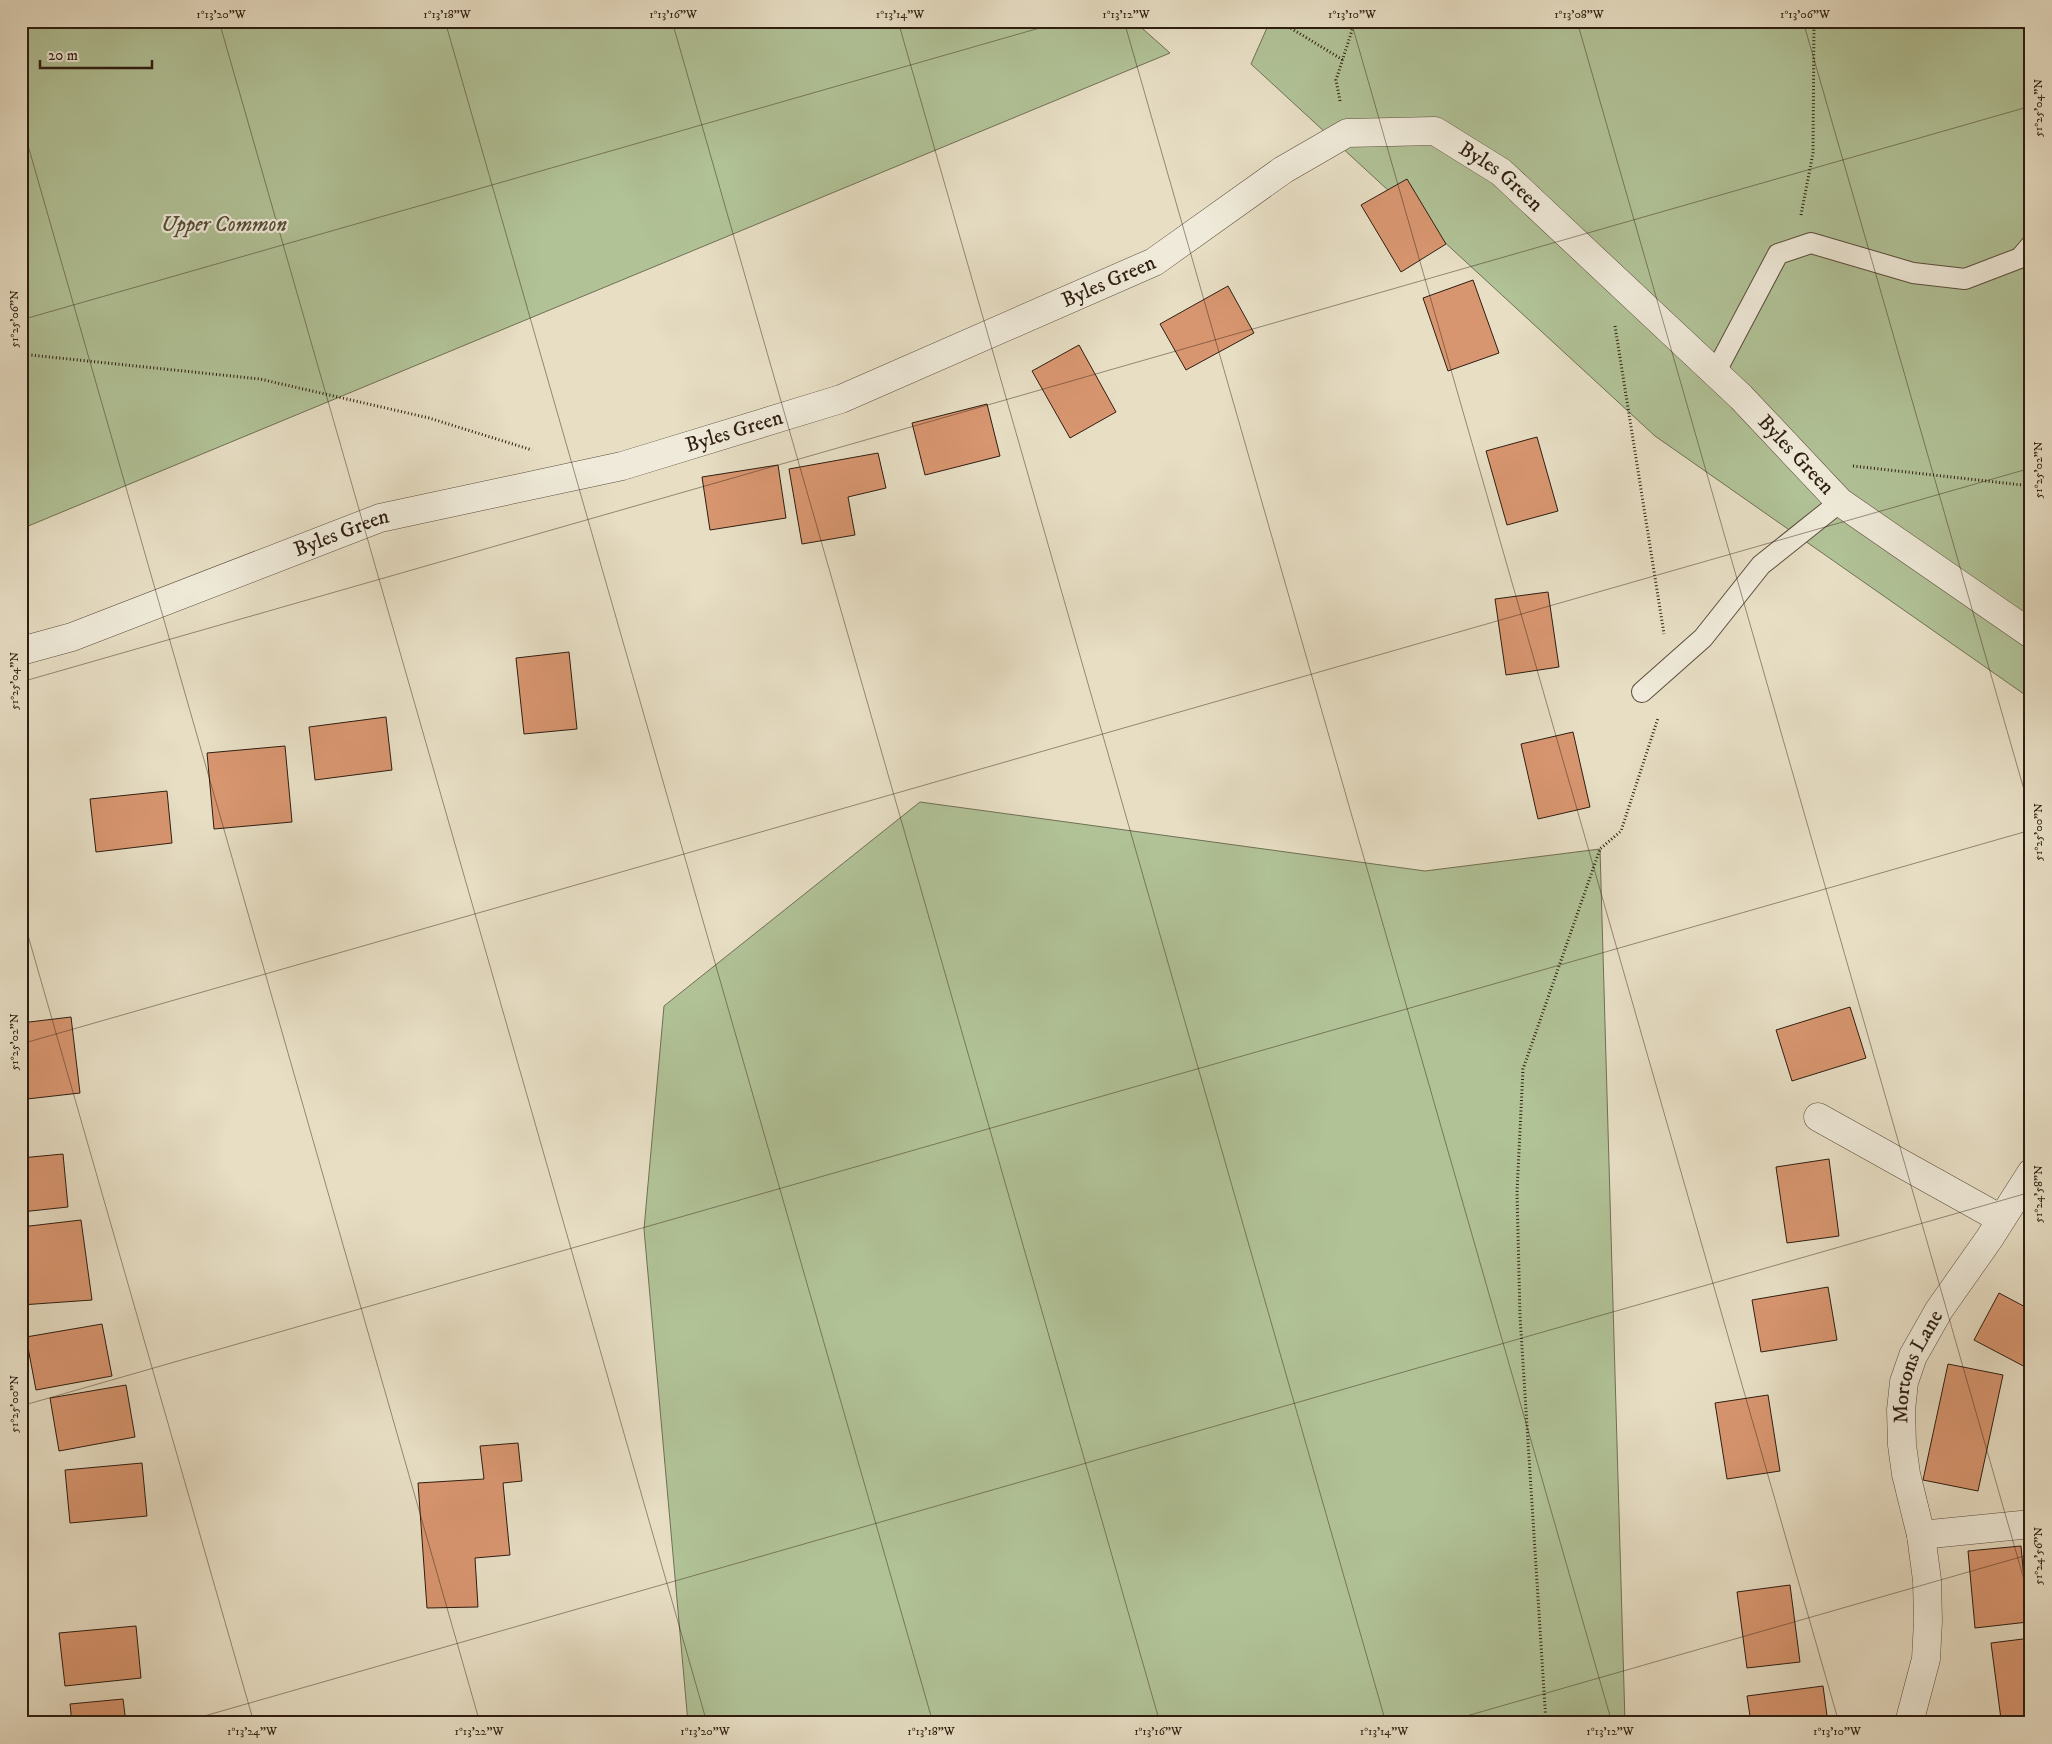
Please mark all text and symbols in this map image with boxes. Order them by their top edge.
text: 1°13'20"W [196,7,247,22]
text: 1°13'18"W [423,7,472,22]
text: 1°13'16"W [649,7,698,22]
text: 1°13'14"W [876,7,925,22]
text: 1°13'12"W [1102,7,1151,22]
text: 1°13'10"W [1328,7,1377,22]
text: 1°13'08"W [1554,7,1605,22]
text: 1°13'06"W [1780,7,1831,22]
scale bar [40,38,152,70]
text: 20 m [48,46,78,65]
text: 51°25'04"N [2031,79,2046,137]
street label: Byles Green [1454,136,1548,218]
park label: Upper Common [161,212,287,238]
street label: Byles Green [1058,250,1160,314]
text: 51°25'06"N [7,290,22,348]
street label: Byles Green [683,405,786,459]
street label: Byles Green [1752,410,1840,500]
text: 51°25'02"N [2031,441,2046,499]
street label: Byles Green [290,503,392,563]
text: 51°25'04"N [7,652,22,710]
text: 51°25'00"N [2031,803,2046,861]
text: 51°25'02"N [7,1013,22,1071]
text: 51°24'58"N [2031,1165,2046,1223]
street label: Mortons Lane [1888,1305,1949,1424]
text: 51°25'00"N [7,1375,22,1433]
text: 51°24'56"N [2031,1527,2046,1585]
text: 1°13'24"W [227,1724,278,1739]
text: 1°13'22"W [455,1724,504,1739]
text: 1°13'20"W [680,1724,731,1739]
text: 1°13'18"W [907,1724,956,1739]
text: 1°13'16"W [1134,1724,1183,1739]
text: 1°13'14"W [1360,1724,1409,1739]
text: 1°13'12"W [1586,1724,1635,1739]
text: 1°13'10"W [1813,1724,1862,1739]

